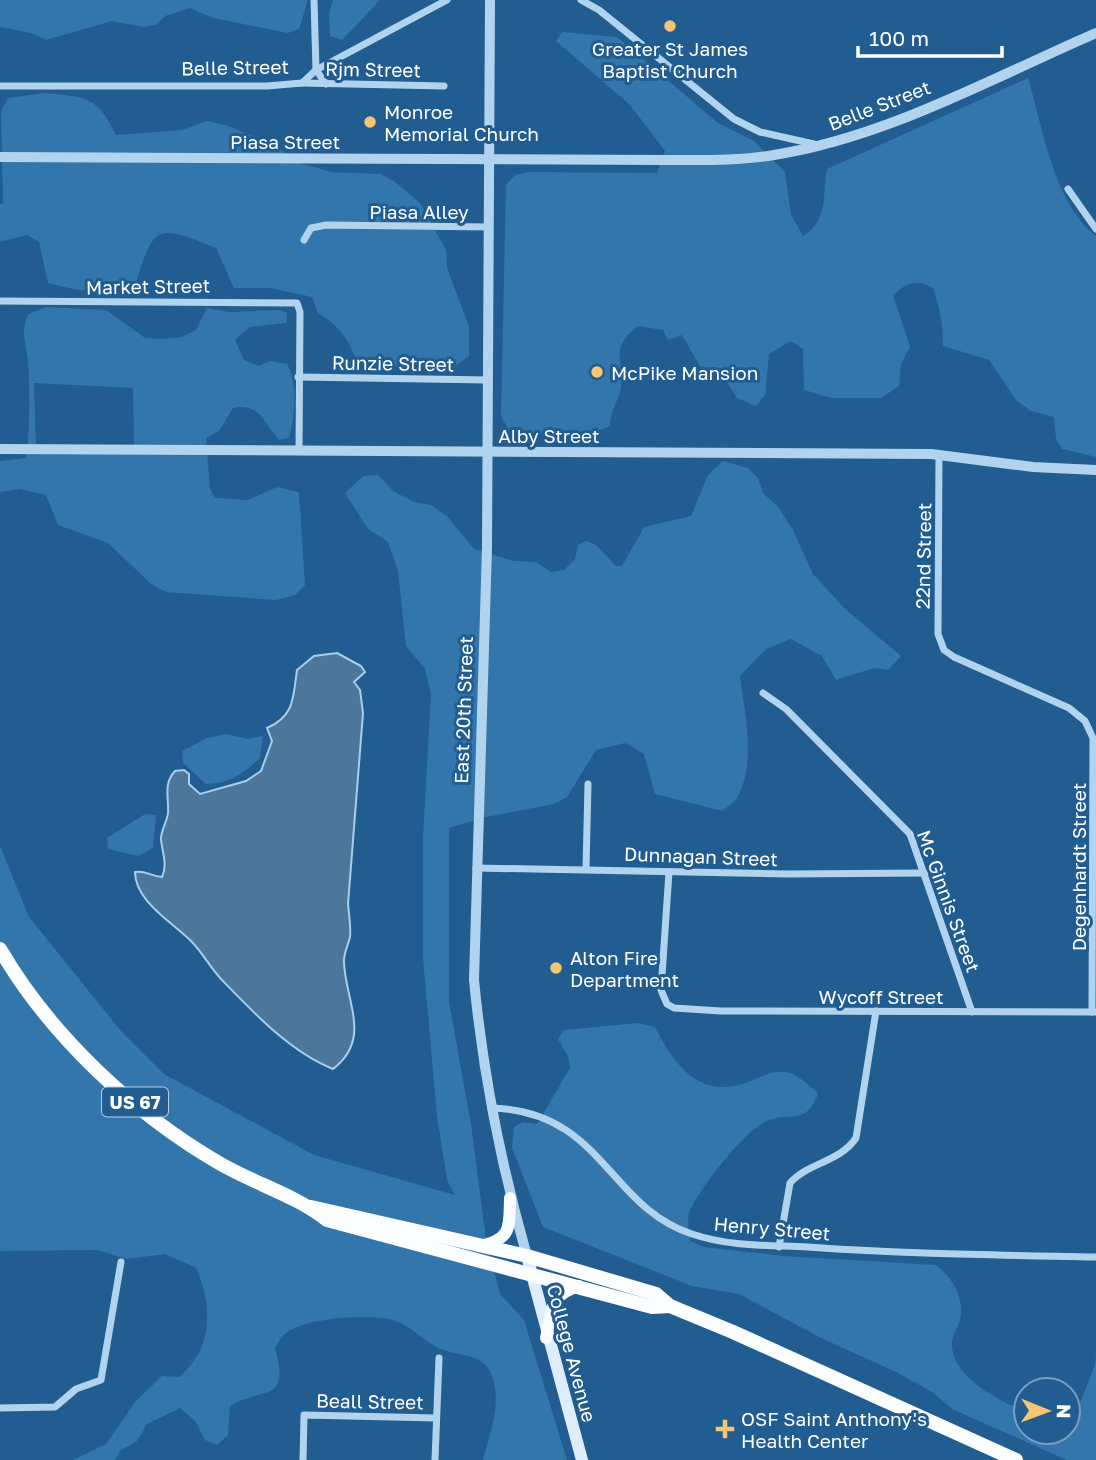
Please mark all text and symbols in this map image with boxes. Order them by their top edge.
scale bar [858,14,1002,58]
marker: Greater St James Baptist Church [662,18,678,34]
text: 100 m [869,25,929,51]
place label: Greater St James Baptist Church [592,37,748,82]
street label: Belle Street [181,55,289,79]
street label: Rjm Street [325,57,421,81]
street label: Belle Street [825,75,933,135]
place label: Monroe Memorial Church [384,100,539,145]
marker: Monroe Memorial Church [362,114,378,130]
street label: Piasa Street [230,130,340,153]
street label: Piasa Alley [369,200,469,223]
street label: Market Street [86,273,210,299]
street label: Runzie Street [332,350,454,376]
place label: McPike Mansion [611,361,758,384]
marker: McPike Mansion [589,364,605,380]
street label: Alby Street [498,424,600,447]
street label: 22nd Street [911,503,935,609]
street label: East 20th Street [449,636,477,784]
street label: Degenhardt Street [1067,783,1090,951]
street label: Mc Ginnis Street [913,827,985,975]
street label: Dunnagan Street [624,842,778,870]
place label: Alton Fire Department [570,946,679,991]
marker: Alton Fire Department [548,960,564,976]
street label: Wycoff Street [818,985,944,1008]
road number: US 67 [102,1087,168,1116]
street label: Henry Street [713,1211,831,1245]
street label: College Avenue [543,1282,601,1424]
north arrow [1012,1376,1082,1446]
street label: Beall Street [316,1389,424,1413]
text: N [1053,1404,1076,1419]
place label: OSF Saint Anthony's Health Center [741,1407,927,1452]
marker: OSF Saint Anthony's Health Center [715,1419,735,1439]

